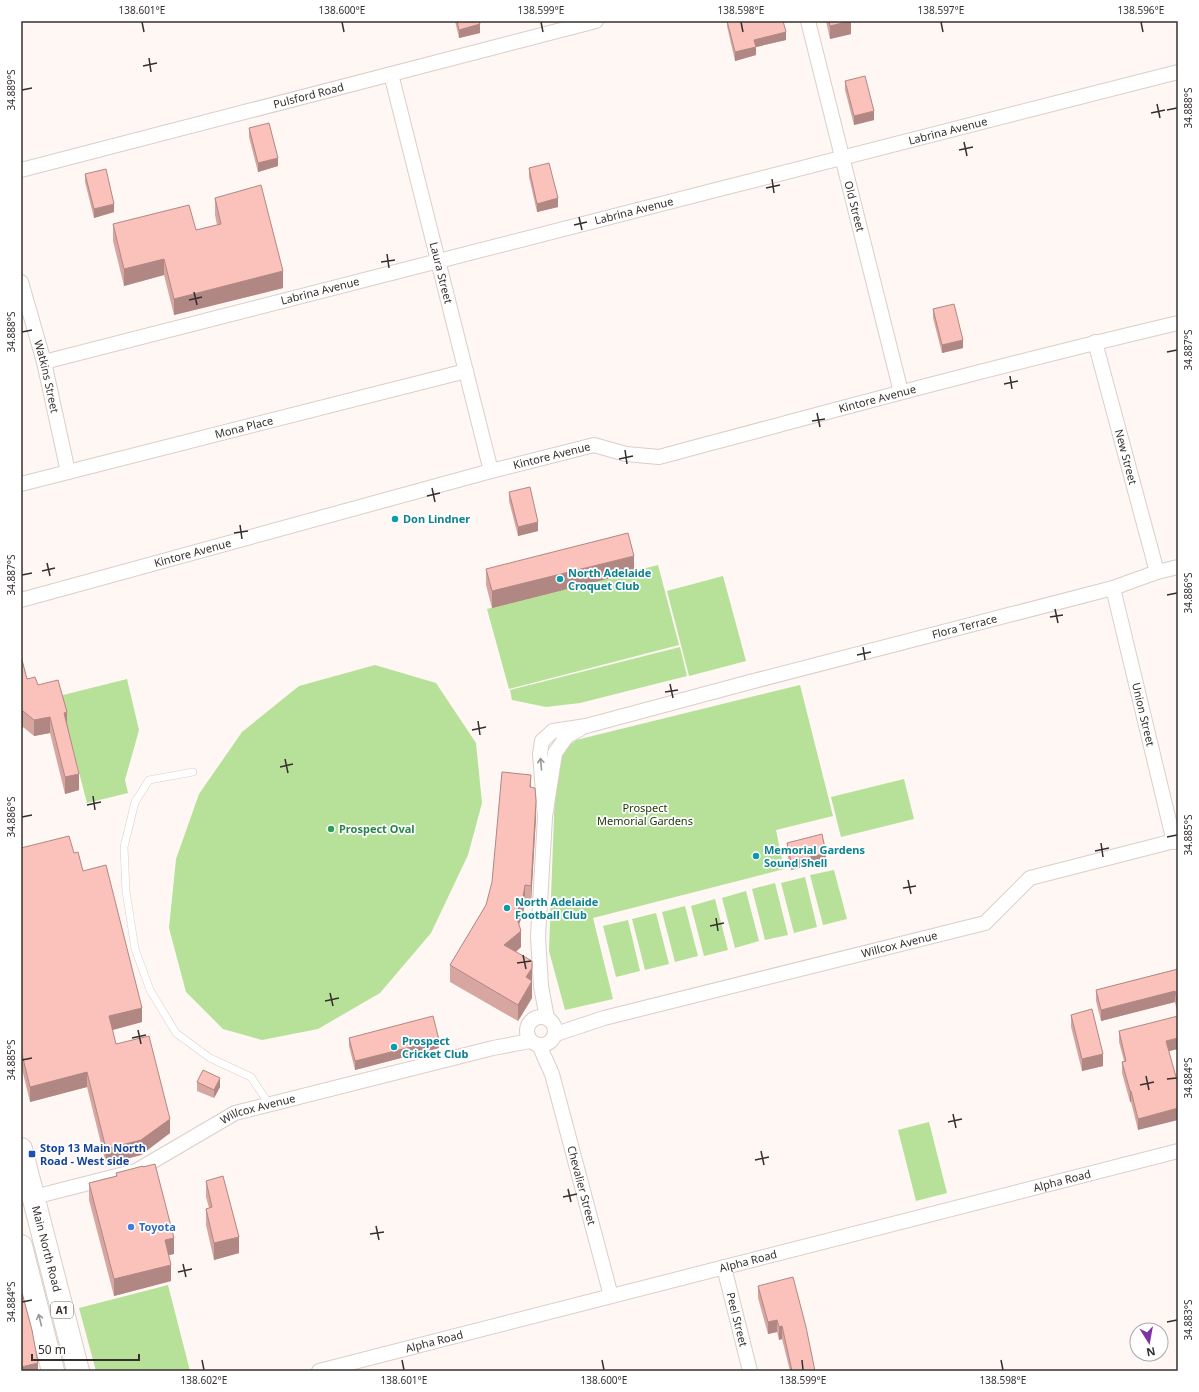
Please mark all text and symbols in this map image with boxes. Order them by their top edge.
text: 138.601°E [119,3,165,17]
text: 138.600°E [319,3,365,17]
text: 138.599°E [518,3,564,17]
text: 138.598°E [718,3,764,17]
text: 138.597°E [918,3,964,17]
text: 138.596°E [1118,3,1164,17]
text: 34.889°S [4,69,18,111]
street label: Pulsford Road [271,79,345,111]
text: 34.888°S [1181,87,1195,129]
street label: Labrina Avenue [907,113,989,148]
street label: Old Street [841,179,869,233]
street label: Labrina Avenue [593,193,675,228]
street label: Laura Street [427,240,457,305]
street label: Labrina Avenue [279,273,361,308]
text: 34.888°S [4,311,18,353]
text: 34.887°S [1181,329,1195,371]
street label: Watkins Street [31,338,63,414]
street label: Kintore Avenue [837,381,917,416]
street label: Mona Place [213,412,275,442]
street label: New Street [1112,427,1141,486]
street label: Kintore Avenue [511,438,592,472]
place label: Don Lindner [403,511,470,526]
marker: Don Lindner [390,514,400,524]
street label: Kintore Avenue [152,535,233,570]
text: 34.887°S [4,554,18,596]
place label: North Adelaide Croquet Club [568,565,652,593]
text: 34.886°S [1181,572,1195,614]
marker: North Adelaide Croquet Club [555,574,565,584]
street label: Flora Terrace [930,610,999,642]
street label: Union Street [1129,681,1159,748]
one-way arrow [537,758,545,771]
text: 34.886°S [4,796,18,838]
park label: Prospect Memorial Gardens [597,800,693,828]
text: 34.885°S [1181,814,1195,856]
place label: Prospect Oval [339,821,415,836]
marker: Prospect Oval [326,824,336,834]
place label: Memorial Gardens Sound Shell [764,842,865,870]
marker: Memorial Gardens Sound Shell [751,851,761,861]
place label: North Adelaide Football Club [515,894,599,922]
marker: North Adelaide Football Club [502,903,512,913]
street label: Willcox Avenue [860,927,939,961]
place label: Prospect Cricket Club [402,1033,468,1061]
text: 34.885°S [4,1039,18,1081]
marker: Prospect Cricket Club [389,1042,399,1052]
text: 34.884°S [1181,1057,1195,1099]
street label: Willcox Avenue [217,1090,297,1127]
place label: Stop 13 Main North Road - West side [40,1140,146,1168]
street label: Chevalier Street [564,1144,600,1227]
marker: Stop 13 Main North Road - West side [27,1149,37,1159]
street label: Alpha Road [1031,1166,1092,1195]
street label: Main North Road [29,1204,65,1293]
place label: Toyota [139,1219,176,1234]
marker: Toyota [126,1222,136,1232]
street label: Alpha Road [718,1246,778,1275]
text: 34.884°S [4,1281,18,1323]
street label: Peel Street [724,1290,752,1348]
text: 34.883°S [1181,1299,1195,1341]
road number: A1 [51,1302,73,1318]
one-way arrow [36,1313,43,1326]
north arrow [1129,1322,1169,1362]
street label: Alpha Road [404,1326,465,1356]
scale bar [32,1336,139,1362]
text: 50 m [38,1341,66,1358]
text: N [1145,1344,1157,1361]
text: 138.602°E [181,1373,227,1387]
text: 138.601°E [381,1373,427,1387]
text: 138.600°E [581,1373,627,1387]
text: 138.599°E [780,1373,826,1387]
text: 138.598°E [980,1373,1026,1387]

